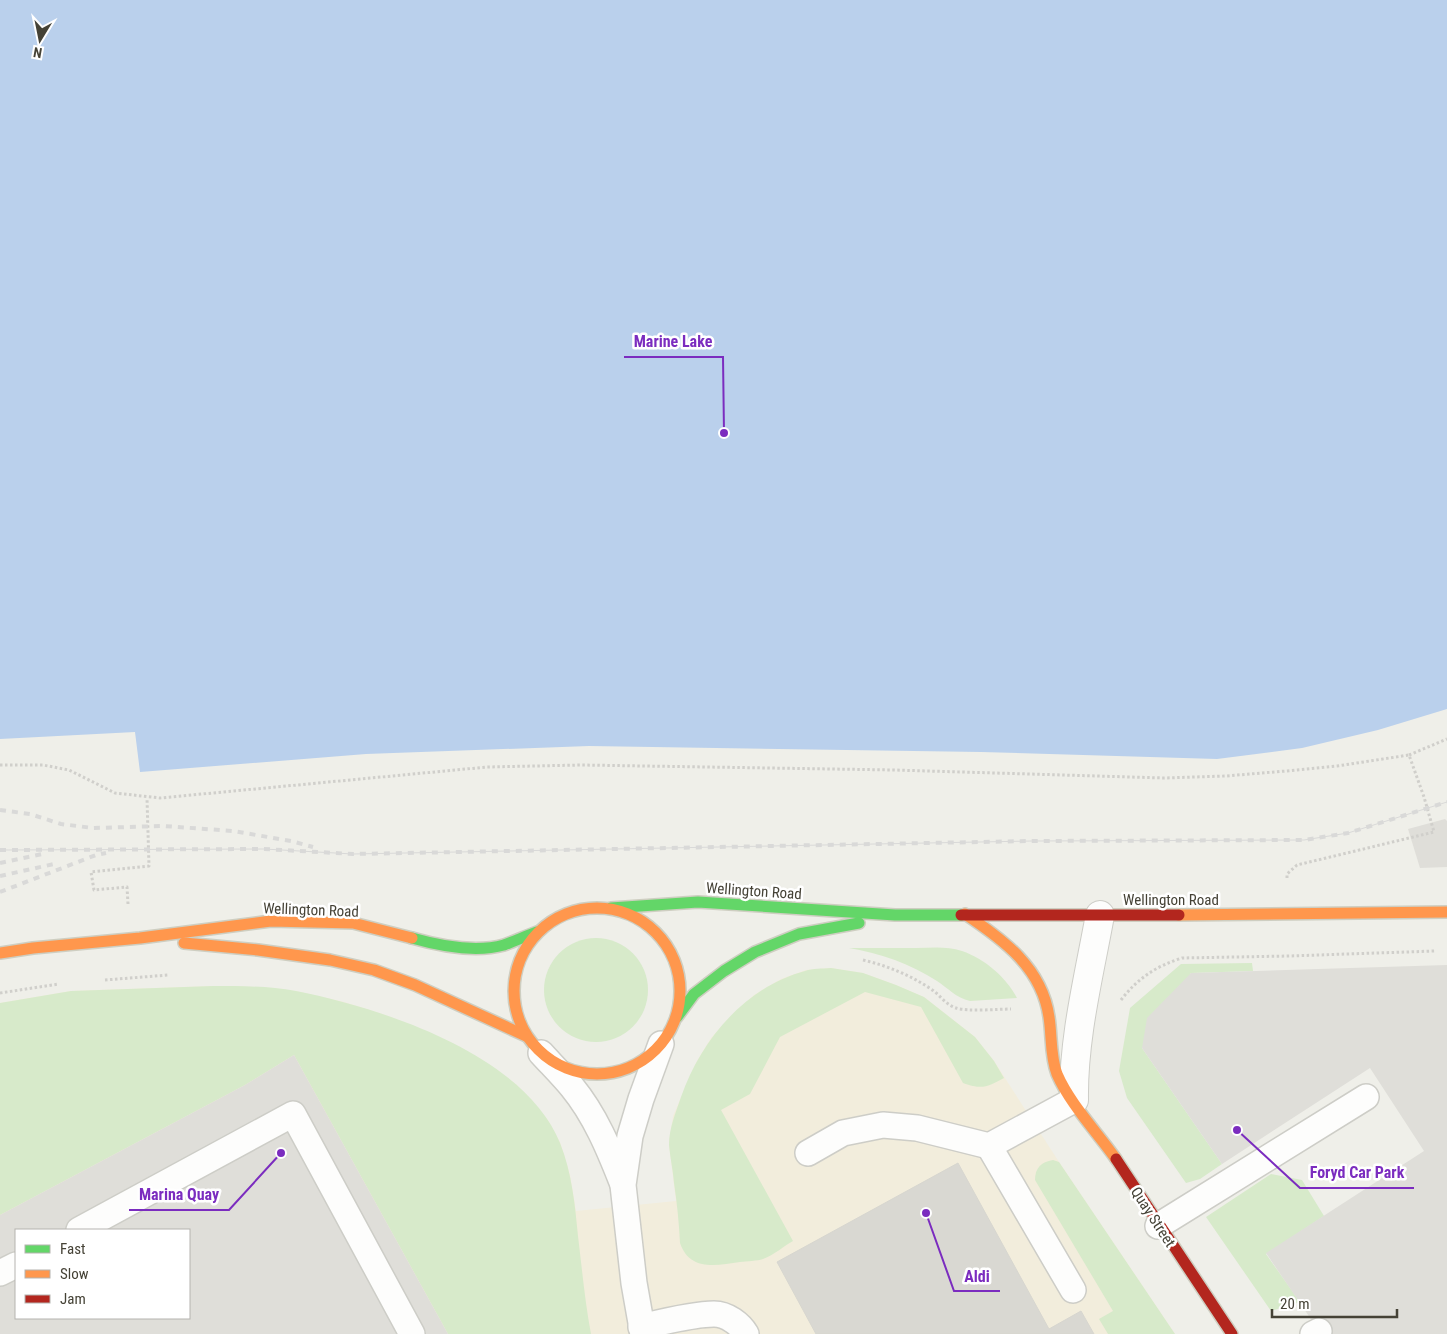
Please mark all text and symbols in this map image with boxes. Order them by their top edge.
north arrow [15,15,65,65]
text: N [32,44,43,61]
callout: Marine Lake [624,326,723,357]
text: Marine Lake [634,332,713,351]
street label: Wellington Road [706,879,802,903]
street label: Wellington Road [1123,891,1219,909]
street label: Wellington Road [263,899,359,921]
callout: Foryd Car Park [1300,1157,1414,1188]
text: Foryd Car Park [1310,1163,1405,1182]
callout: Marina Quay [129,1179,229,1210]
street label: Quay Street [1127,1184,1179,1250]
text: Marina Quay [139,1185,219,1204]
legend [15,1229,190,1319]
text: Fast [60,1240,85,1258]
callout: Aldi [954,1260,1000,1291]
text: Slow [60,1265,89,1283]
text: Aldi [964,1267,990,1286]
scale bar [1272,1286,1397,1318]
text: Jam [60,1290,86,1308]
text: 20 m [1280,1295,1310,1313]

